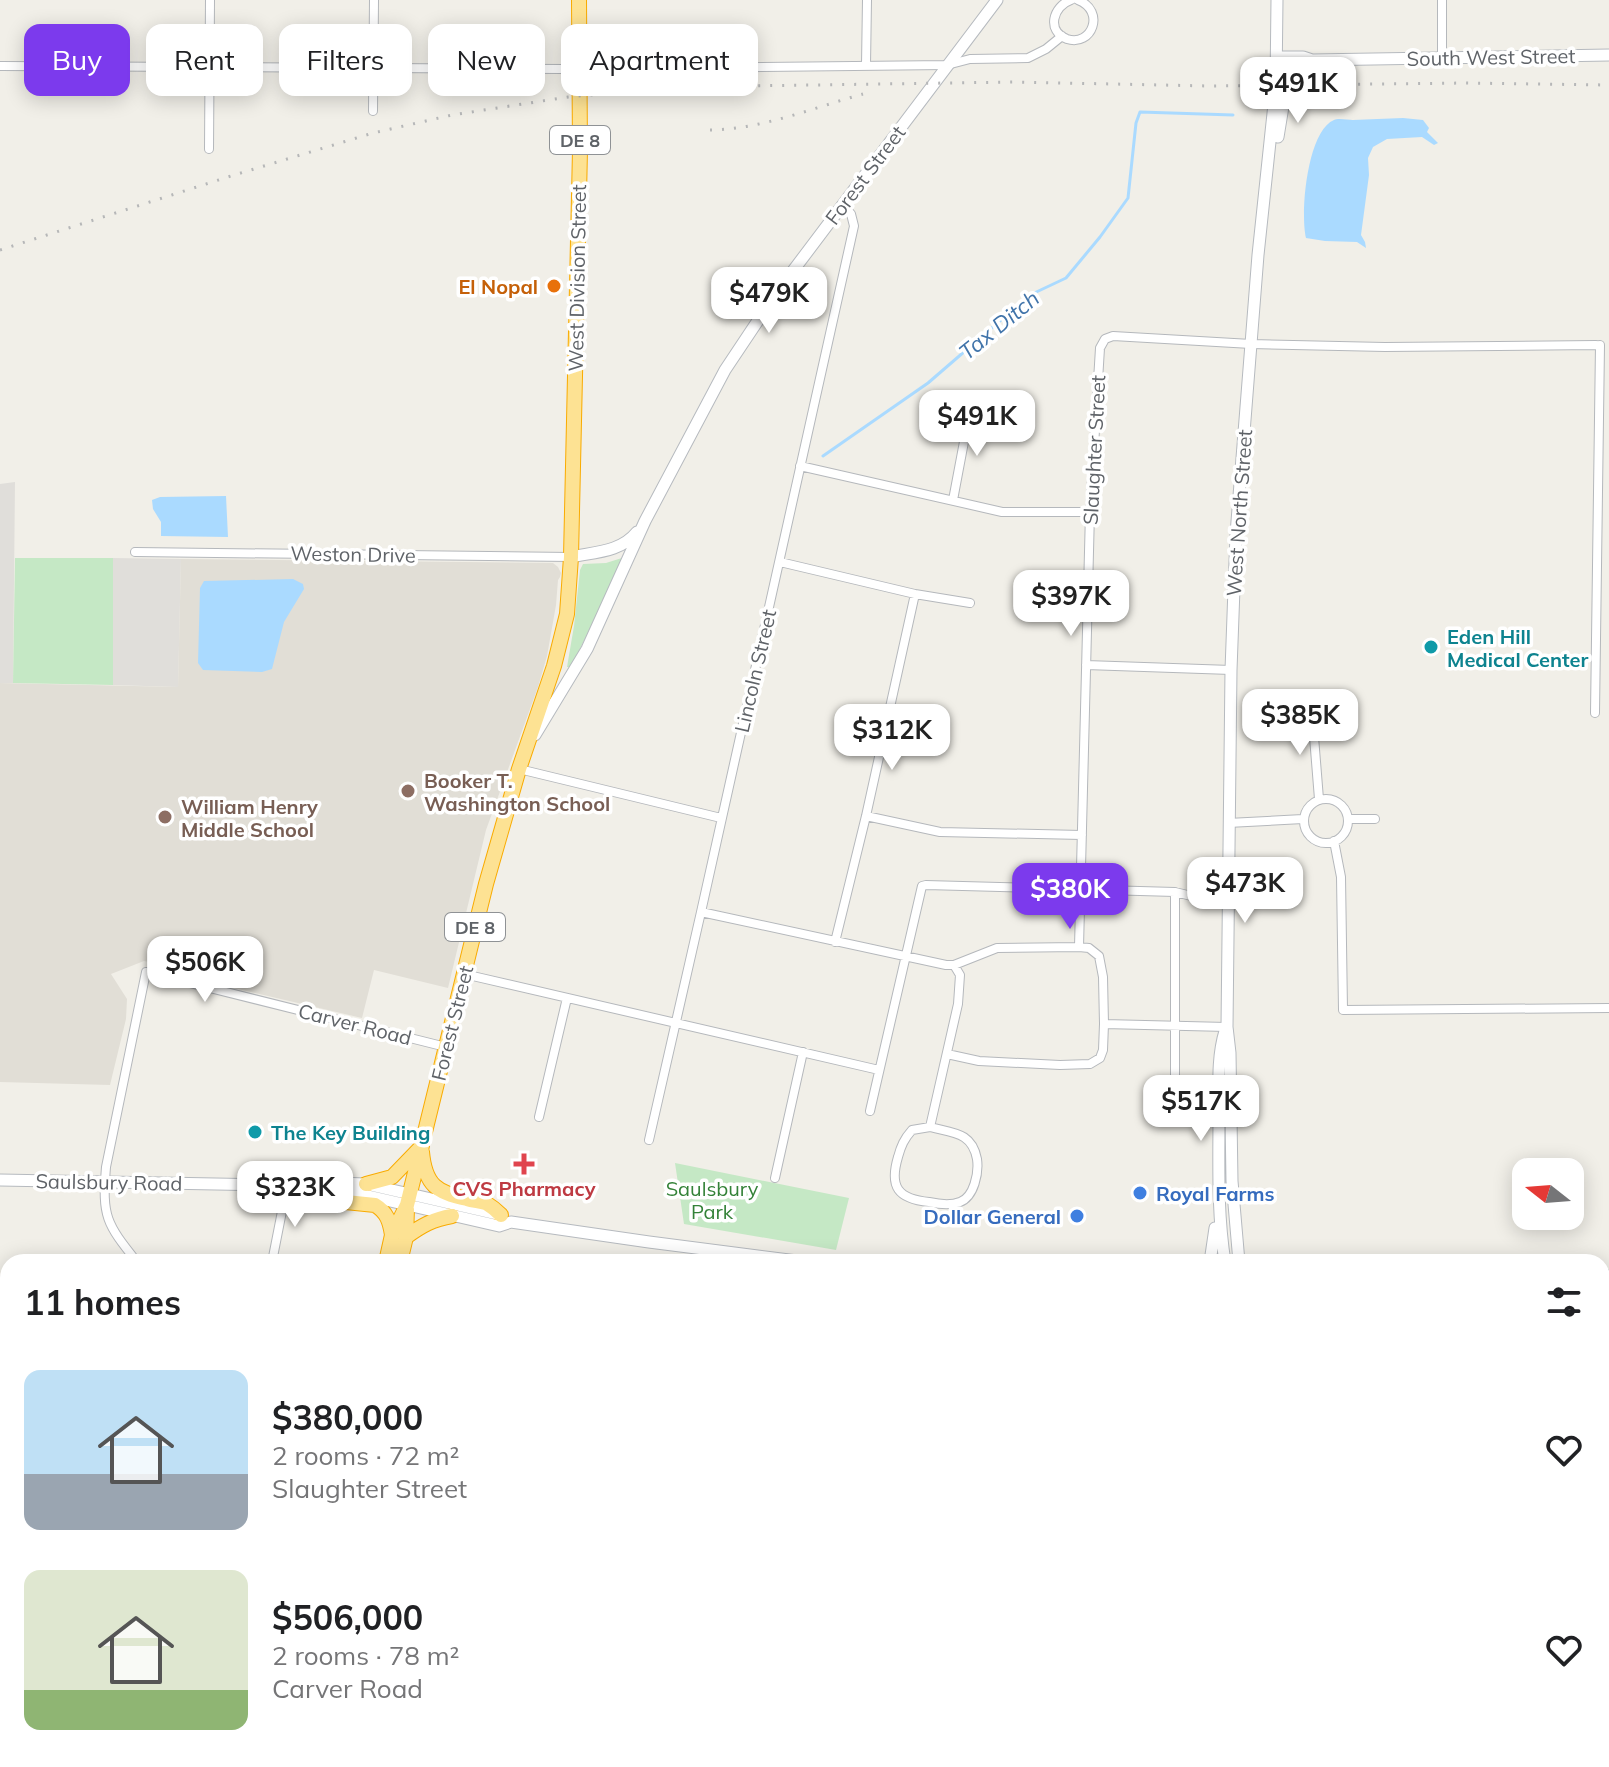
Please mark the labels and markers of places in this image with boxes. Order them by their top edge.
pin: $491K [1242,57,1354,125]
pin: $479K [713,267,825,335]
place label: El Nopal [458,274,538,299]
marker: El Nopal [545,277,563,295]
pin: $491K [921,390,1033,458]
pin: $397K [1015,570,1127,638]
place label: Eden Hill Medical Center [1447,624,1589,672]
marker: Eden Hill Medical Center [1422,638,1440,656]
pin: $385K [1244,689,1356,757]
pin: $312K [836,704,948,772]
place label: Booker T. Washington School [424,768,610,816]
marker: Booker T. Washington School [399,782,417,800]
place label: William Henry Middle School [181,794,318,842]
marker: William Henry Middle School [156,808,174,826]
pin: $473K [1189,857,1301,925]
pin: $380K [1014,863,1126,931]
pin: $506K [149,936,261,1004]
pin: $517K [1145,1075,1257,1143]
place label: The Key Building [271,1120,430,1145]
marker: The Key Building [246,1123,264,1141]
marker: CVS Pharmacy [515,1155,533,1173]
pin: $323K [239,1161,351,1229]
place label: CVS Pharmacy [453,1176,596,1201]
place label: Royal Farms [1156,1181,1274,1206]
marker: Royal Farms [1131,1184,1149,1202]
place label: Dollar General [924,1204,1061,1229]
marker: Dollar General [1068,1207,1086,1225]

